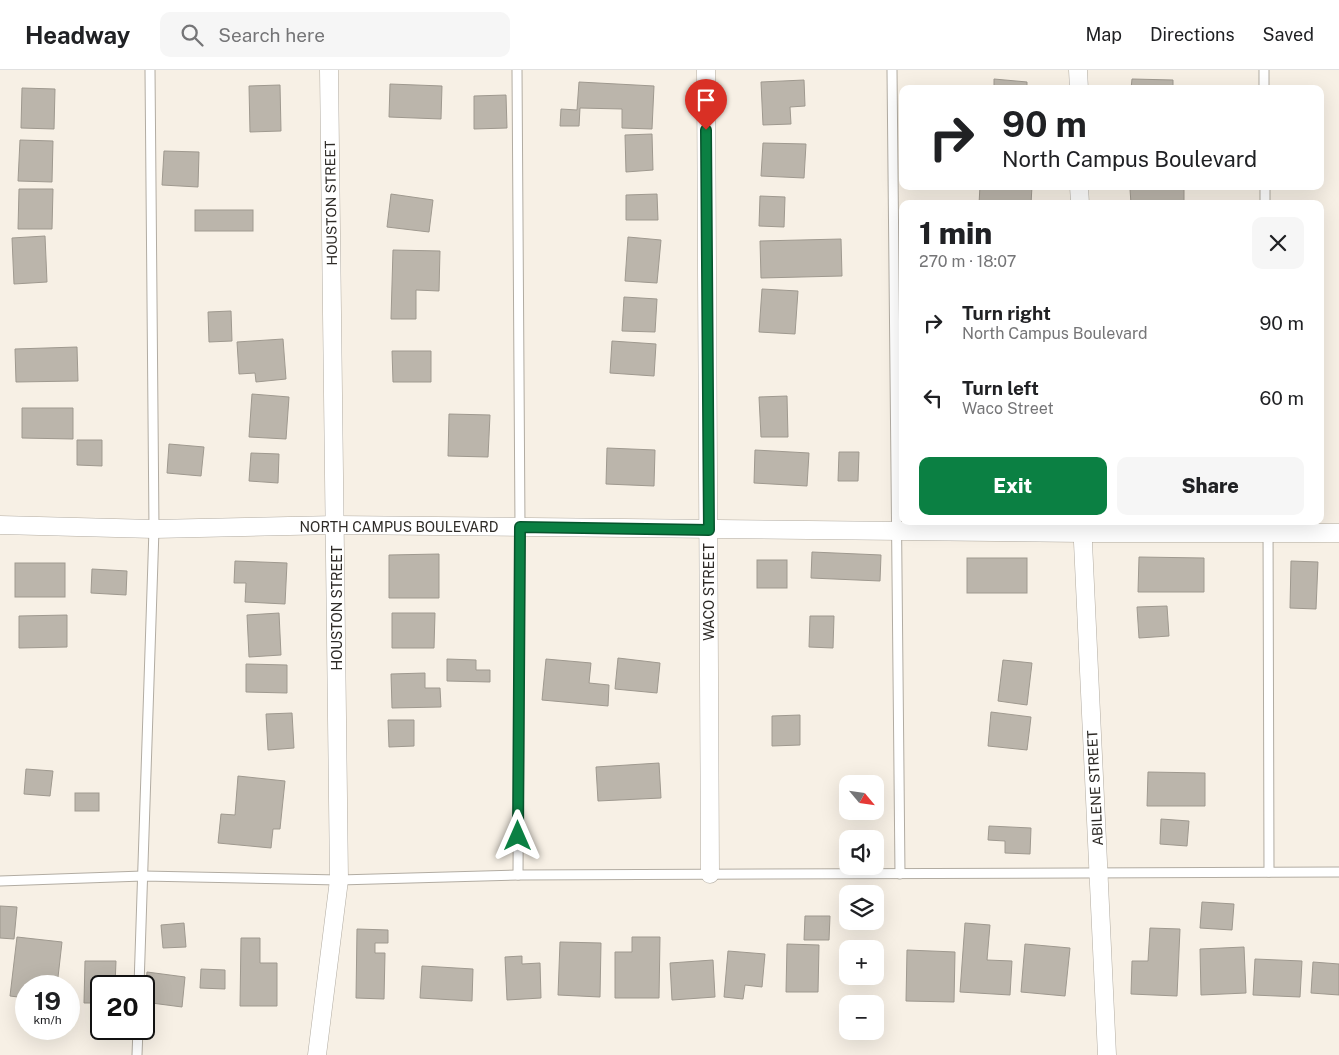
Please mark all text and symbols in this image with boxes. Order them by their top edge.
search box [160,12,510,57]
text: Headway [25,21,130,49]
icon: search [178,21,206,49]
text: Search here [218,24,325,46]
text: Map [1085,24,1122,45]
text: Directions [1150,24,1235,45]
text: Saved [1263,24,1314,45]
pin [685,79,727,130]
icon: arrive [692,86,720,114]
text: 90 m [1002,104,1087,145]
icon: right [919,105,984,170]
street label: HOUSTON STREET [322,140,340,266]
text: North Campus Boulevard [1002,146,1257,172]
text: 1 min [919,215,992,251]
button: close [1252,217,1304,269]
text: 270 m · 18:07 [919,252,1016,271]
text: Turn right [962,302,1051,324]
icon: right [919,309,947,337]
text: 90 m [1260,312,1304,334]
text: North Campus Boulevard [962,324,1148,343]
text: Turn left [962,377,1039,399]
icon: left [919,384,947,412]
text: 60 m [1260,387,1304,409]
text: Waco Street [962,399,1054,418]
button: Exit [919,457,1107,515]
button: Share [1117,457,1304,515]
street label: NORTH CAMPUS BOULEVARD [300,519,498,535]
street label: WACO STREET [701,543,717,641]
street label: HOUSTON STREET [329,545,345,671]
street label: ABILENE STREET [1084,730,1106,846]
north arrow [839,775,884,820]
map controls [839,775,884,1040]
position arrow [491,809,543,861]
button: sound [839,830,884,875]
button: layers [839,885,884,930]
button: + [839,940,884,985]
speed limit sign: 20 [90,975,155,1040]
text: 19 [34,986,61,1016]
button: − [839,995,884,1040]
text: km/h [33,1013,62,1027]

